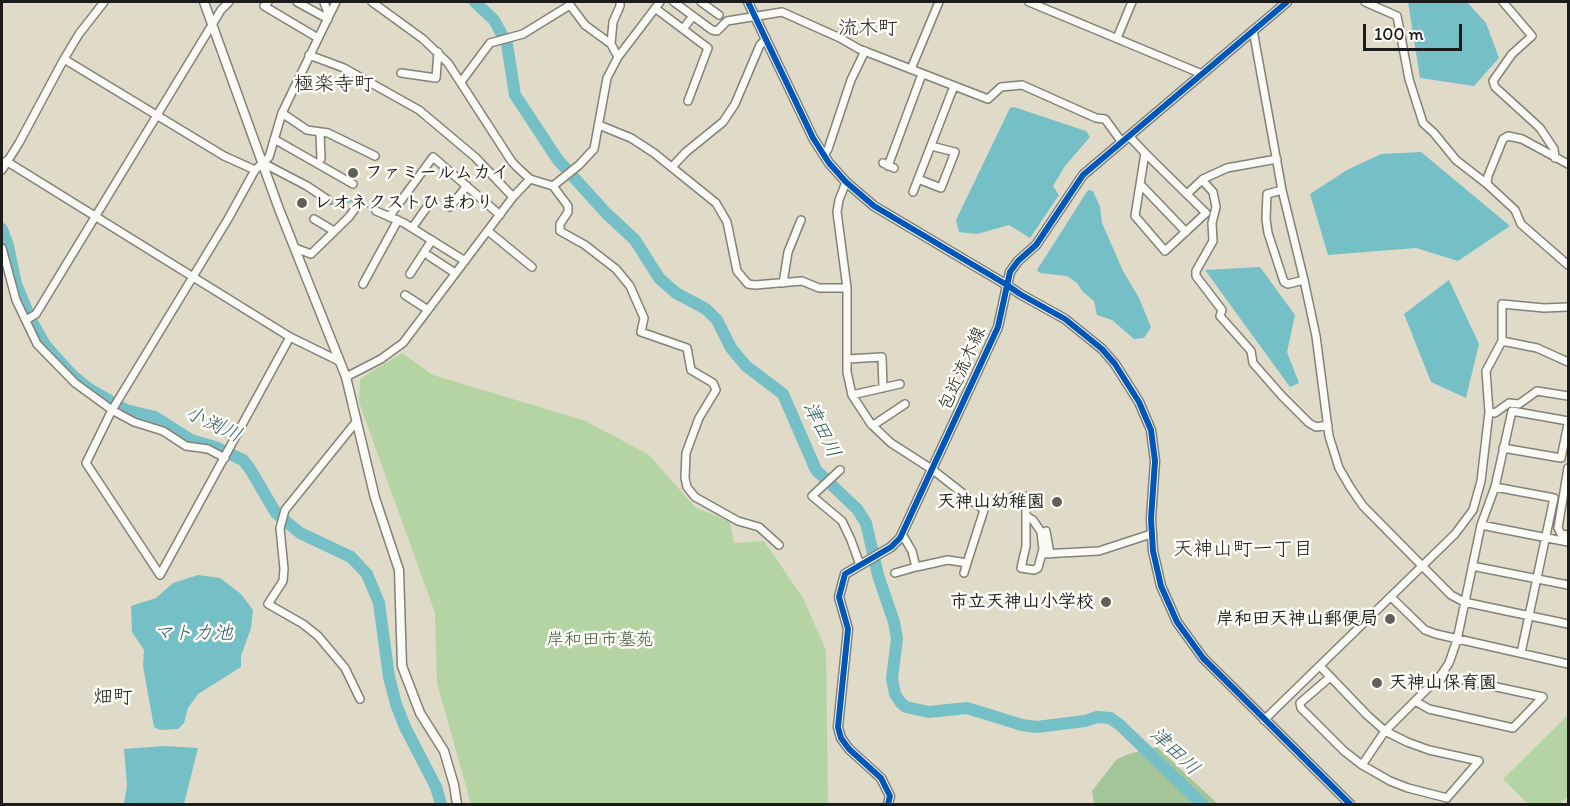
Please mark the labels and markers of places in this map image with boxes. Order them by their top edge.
place label: ファミールムカイ [365,162,509,184]
marker: ファミールムカイ [346,166,360,180]
place label: レオネクストひまわり [314,192,494,214]
marker: レオネクストひまわり [295,196,309,210]
place label: 天神山幼稚園 [937,491,1045,513]
marker: 天神山幼稚園 [1050,495,1064,509]
place label: 市立天神山小学校 [950,591,1094,613]
marker: 市立天神山小学校 [1099,595,1113,609]
place label: 岸和田天神山郵便局 [1216,608,1378,630]
marker: 岸和田天神山郵便局 [1383,612,1397,626]
place label: 天神山保育園 [1389,672,1497,694]
marker: 天神山保育園 [1370,676,1384,690]

